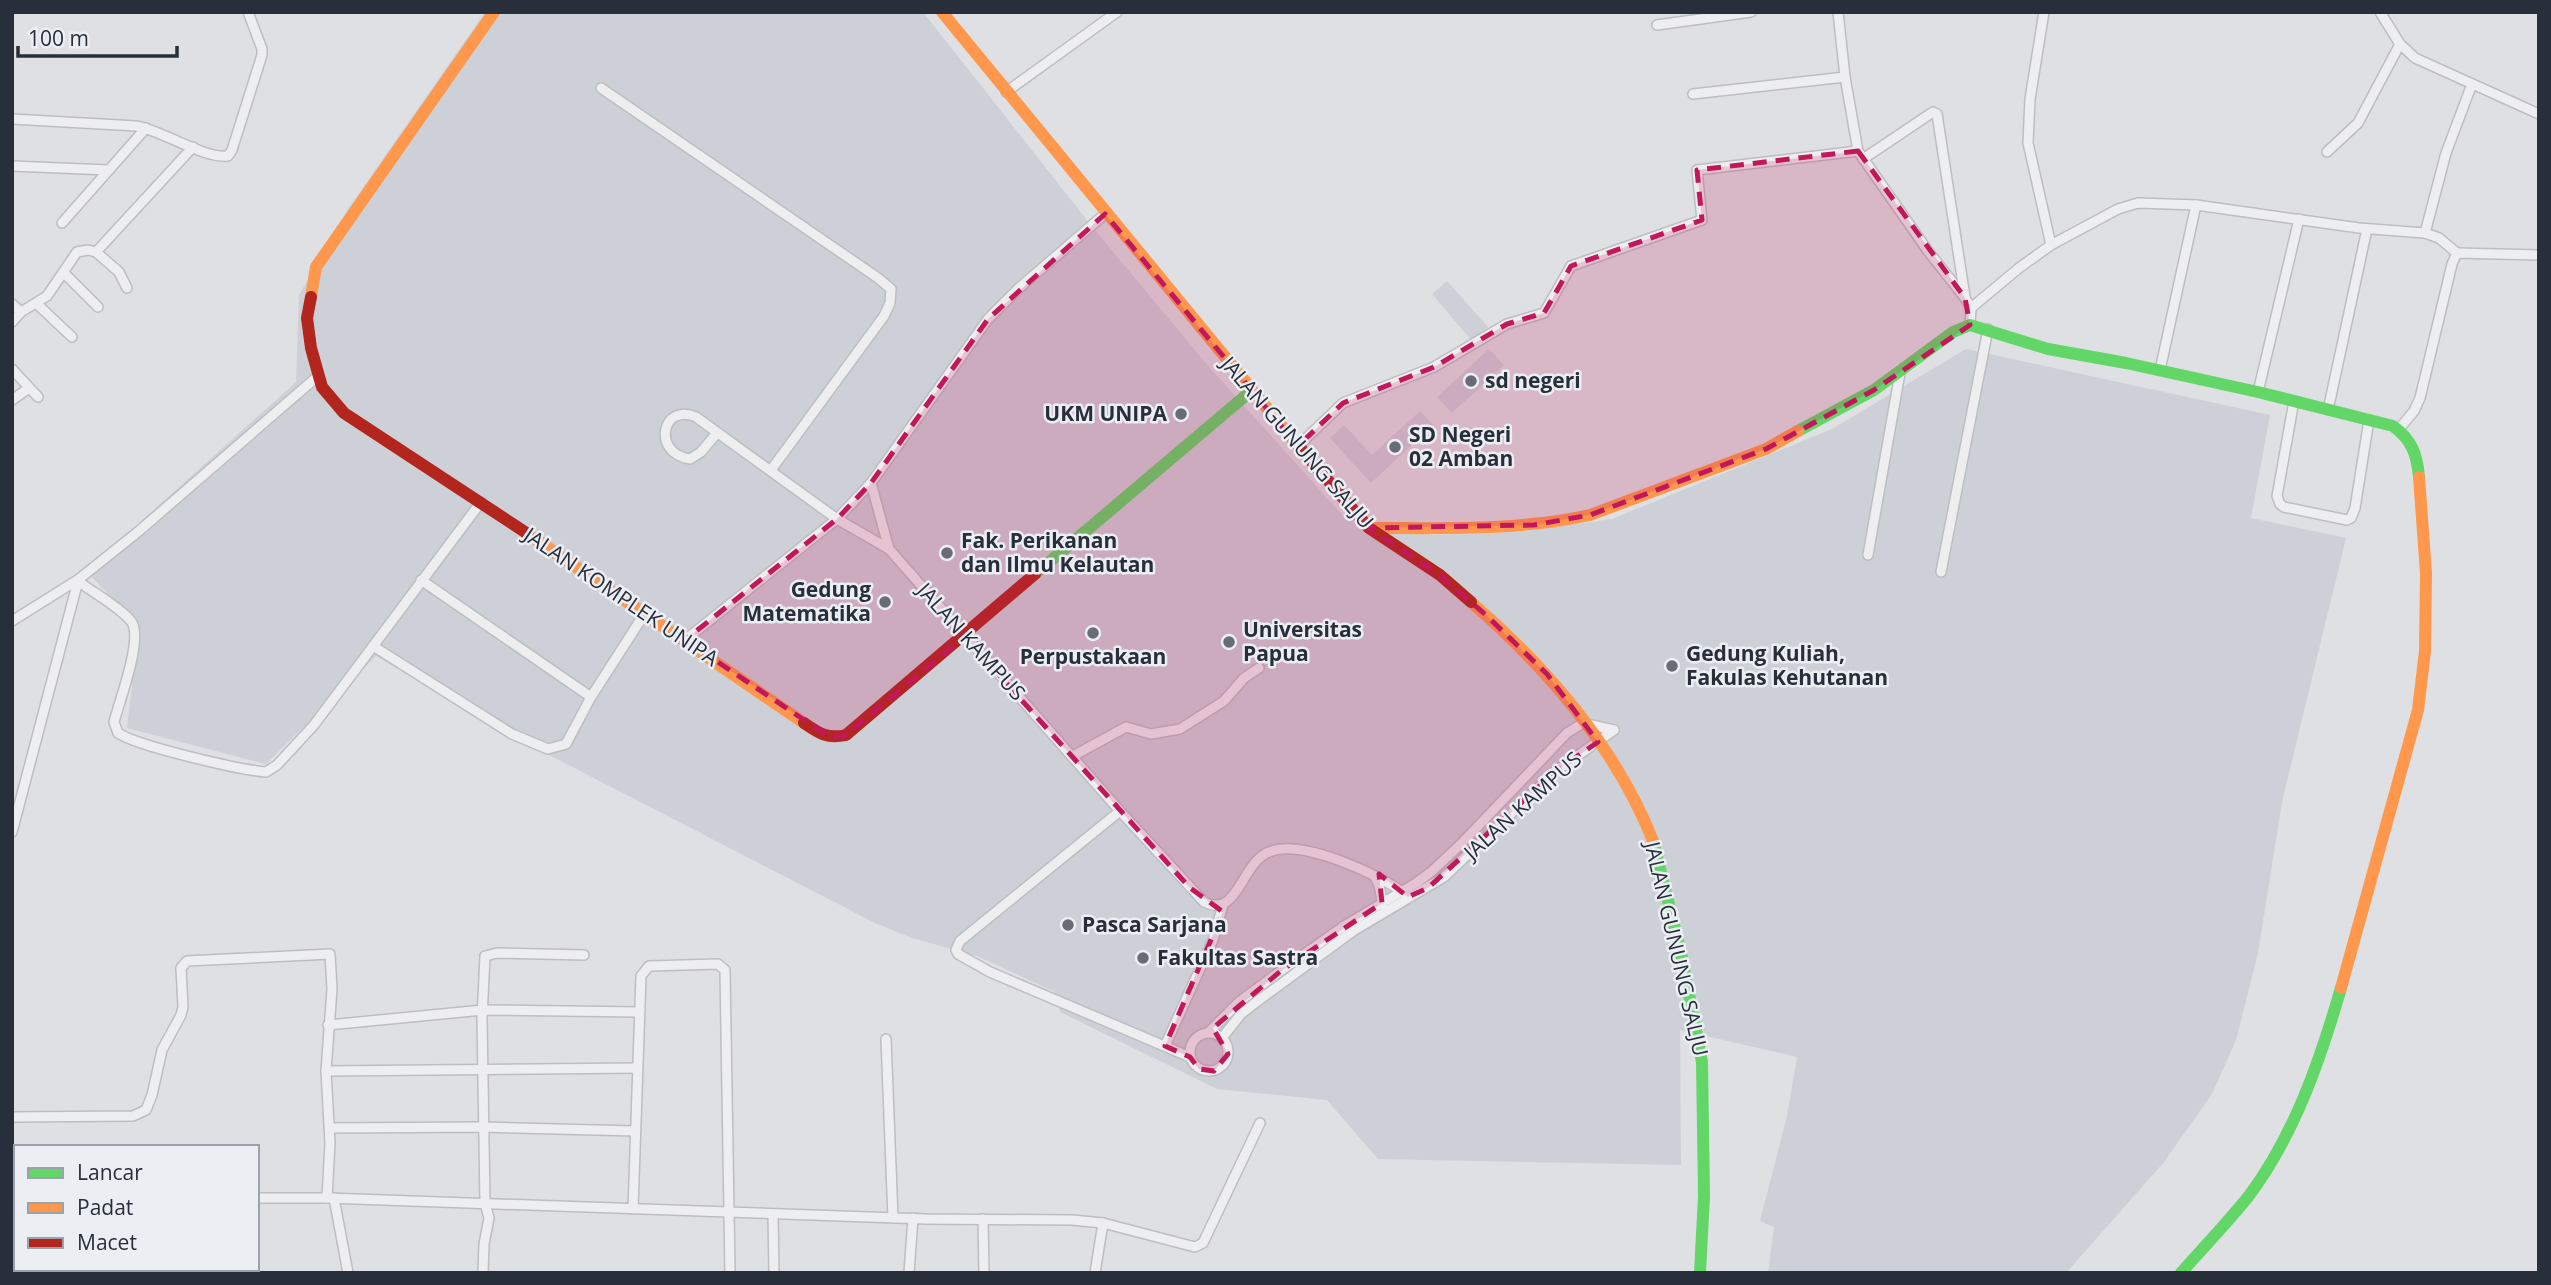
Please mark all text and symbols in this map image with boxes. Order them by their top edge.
scale bar [18,14,177,58]
text: 100 m [28,24,89,52]
street label: JALAN GUNUNG SALJU [1214,349,1380,534]
place label: sd negeri [1485,366,1581,394]
marker: sd negeri [1463,373,1479,389]
place label: UKM UNIPA [1044,399,1168,427]
marker: UKM UNIPA [1173,406,1189,422]
place label: SD Negeri 02 Amban [1409,420,1513,472]
marker: SD Negeri 02 Amban [1387,439,1403,455]
street label: JALAN KOMPLEK UNIPA [517,519,725,672]
place label: Fak. Perikanan dan Ilmu Kelautan [961,526,1154,578]
marker: Fak. Perikanan dan Ilmu Kelautan [939,545,955,561]
place label: Gedung Matematika [742,575,871,627]
street label: JALAN KAMPUS [910,575,1032,706]
marker: Gedung Matematika [877,594,893,610]
place label: Universitas Papua [1243,615,1362,667]
marker: Perpustakaan [1085,625,1101,641]
marker: Universitas Papua [1221,634,1237,650]
place label: Gedung Kuliah, Fakulas Kehutanan [1686,639,1888,691]
place label: Perpustakaan [1020,642,1166,670]
marker: Gedung Kuliah, Fakulas Kehutanan [1664,658,1680,674]
street label: JALAN KAMPUS [1456,745,1587,867]
street label: JALAN GUNUNG SALJU [1638,837,1715,1059]
place label: Pasca Sarjana [1082,910,1227,938]
marker: Pasca Sarjana [1060,917,1076,933]
place label: Fakultas Sastra [1157,943,1318,971]
marker: Fakultas Sastra [1135,950,1151,966]
legend [14,1145,259,1271]
text: Lancar [77,1158,143,1186]
text: Padat [77,1193,133,1221]
text: Macet [77,1228,137,1256]

